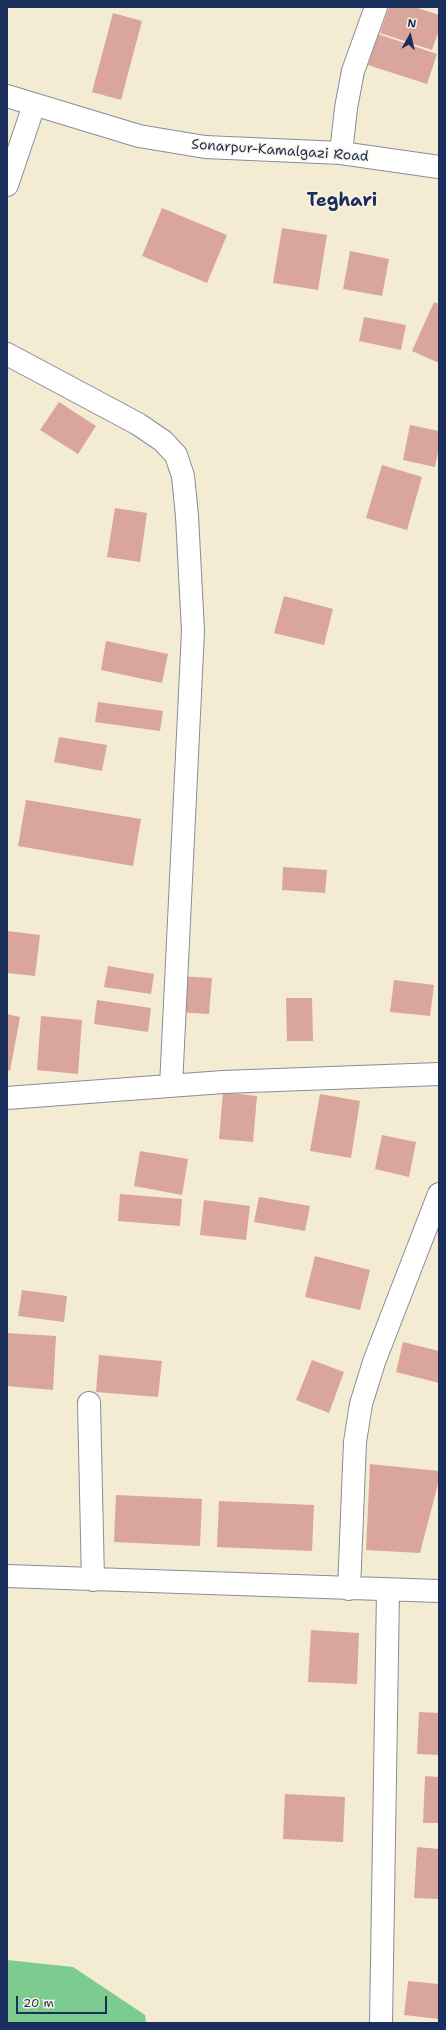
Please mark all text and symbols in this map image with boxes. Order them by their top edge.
north arrow [390,16,430,56]
text: N [406,16,417,32]
street label: Sonarpur-Kamalgazi Road [191,136,369,166]
district label: Teghari [307,190,377,212]
scale bar [18,1988,109,2014]
text: 20 m [23,1995,54,2011]

